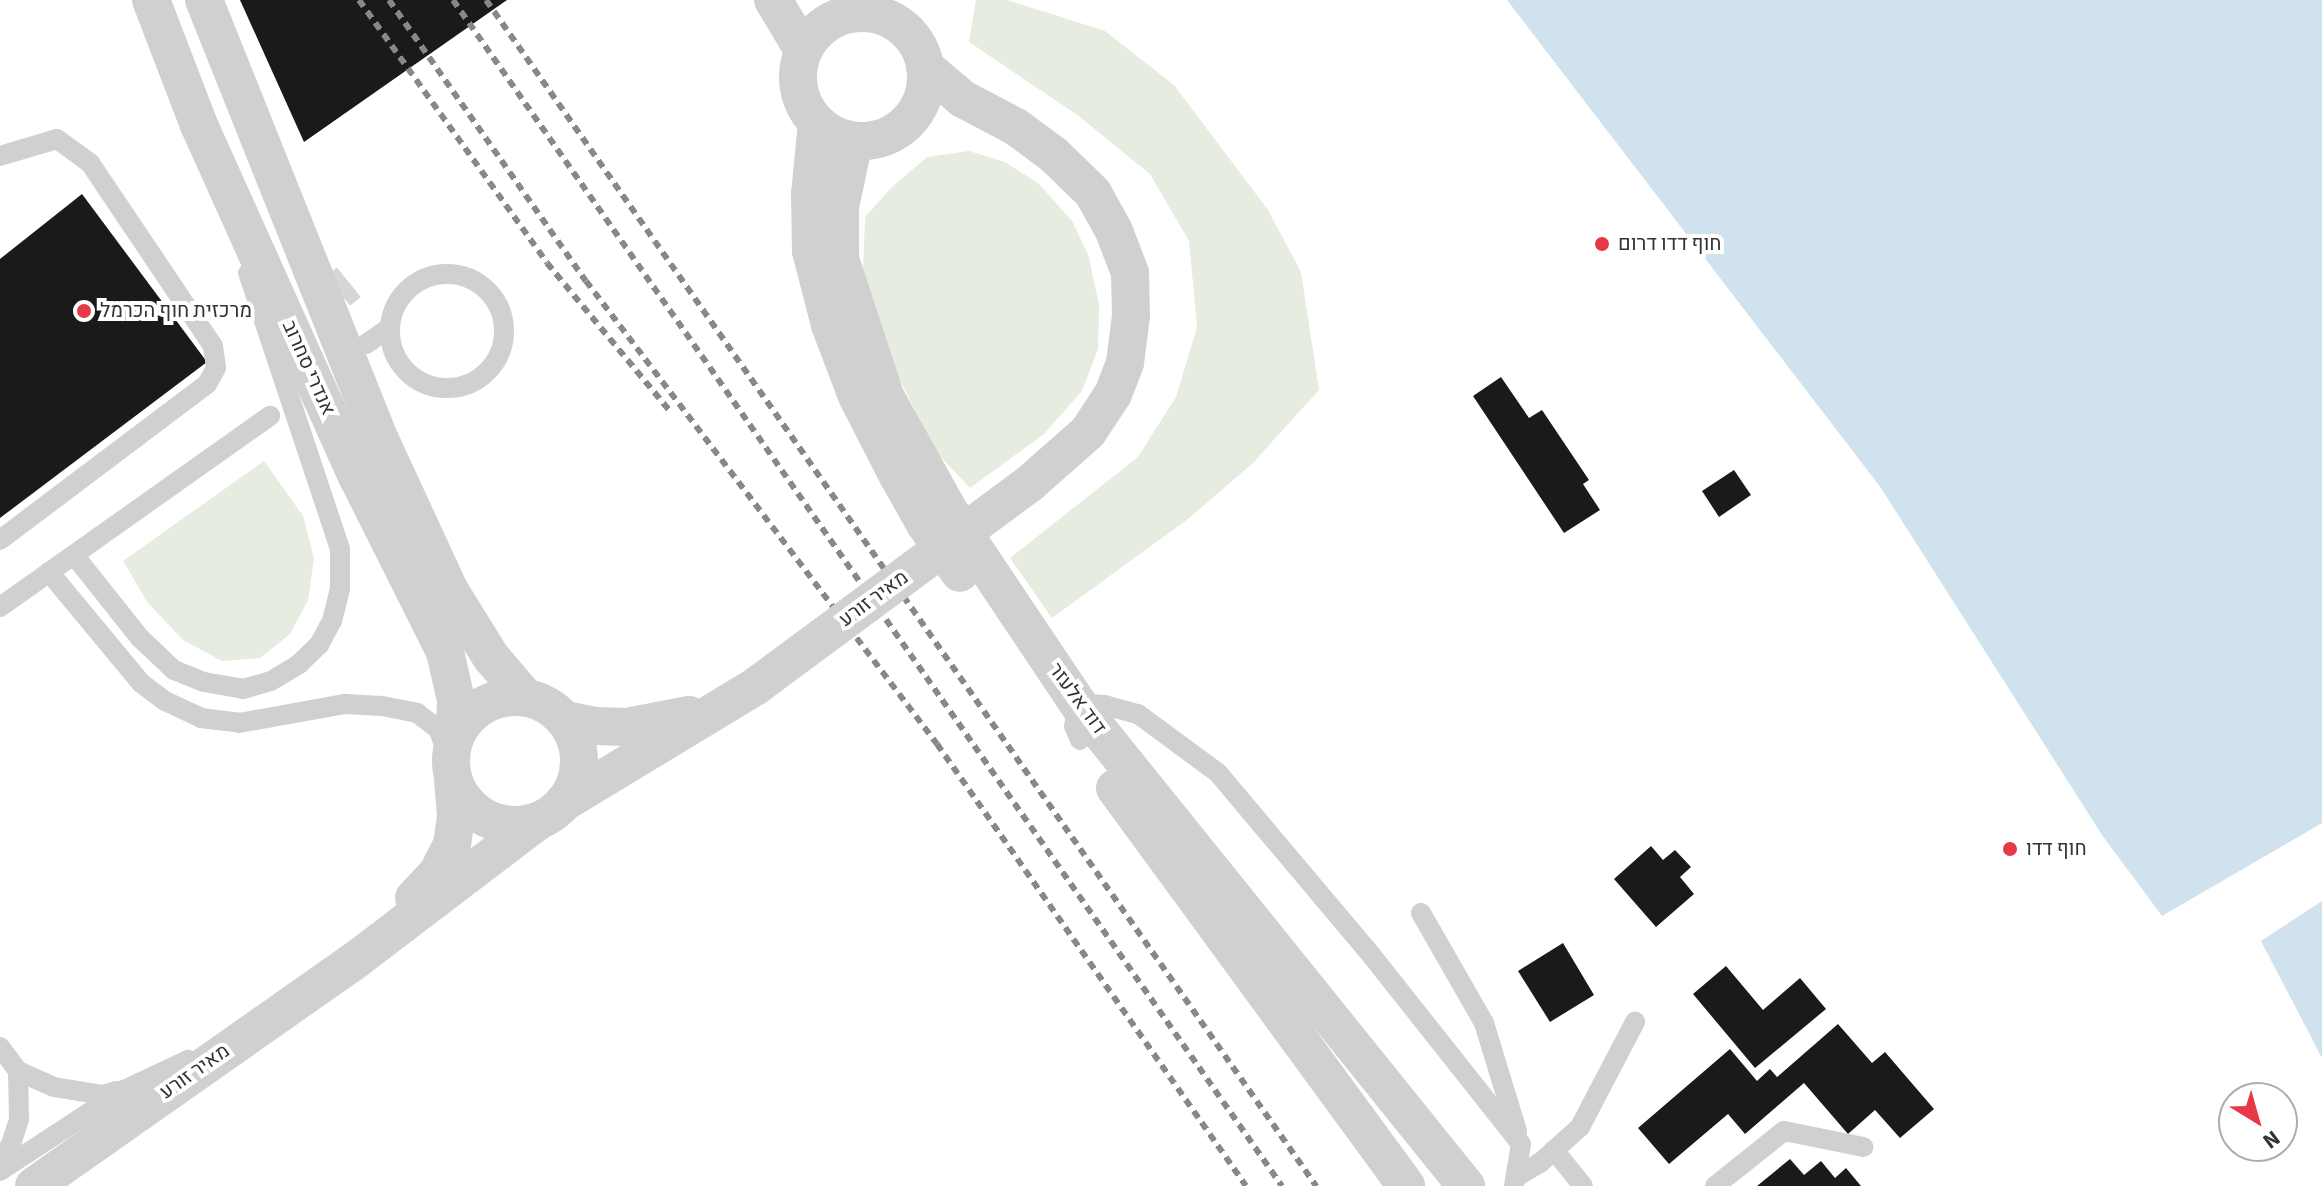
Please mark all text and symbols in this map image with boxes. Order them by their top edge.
place label: חוף דדו דרום [1618,232,1721,256]
marker: חוף דדו דרום [1593,235,1611,253]
place label: מרכזית חוף הכרמל [100,299,252,323]
marker: מרכזית חוף הכרמל [75,302,93,320]
street label: אנדרי סחרוב [276,317,340,419]
street label: מאיר זורע [835,566,913,632]
street label: דוד אלעזר [1043,659,1111,739]
place label: חוף דדו [2026,837,2087,861]
marker: חוף דדו [2001,840,2019,858]
street label: מאיר זורע [155,1039,235,1105]
north arrow [2218,1082,2298,1162]
text: N [2256,1122,2287,1157]

